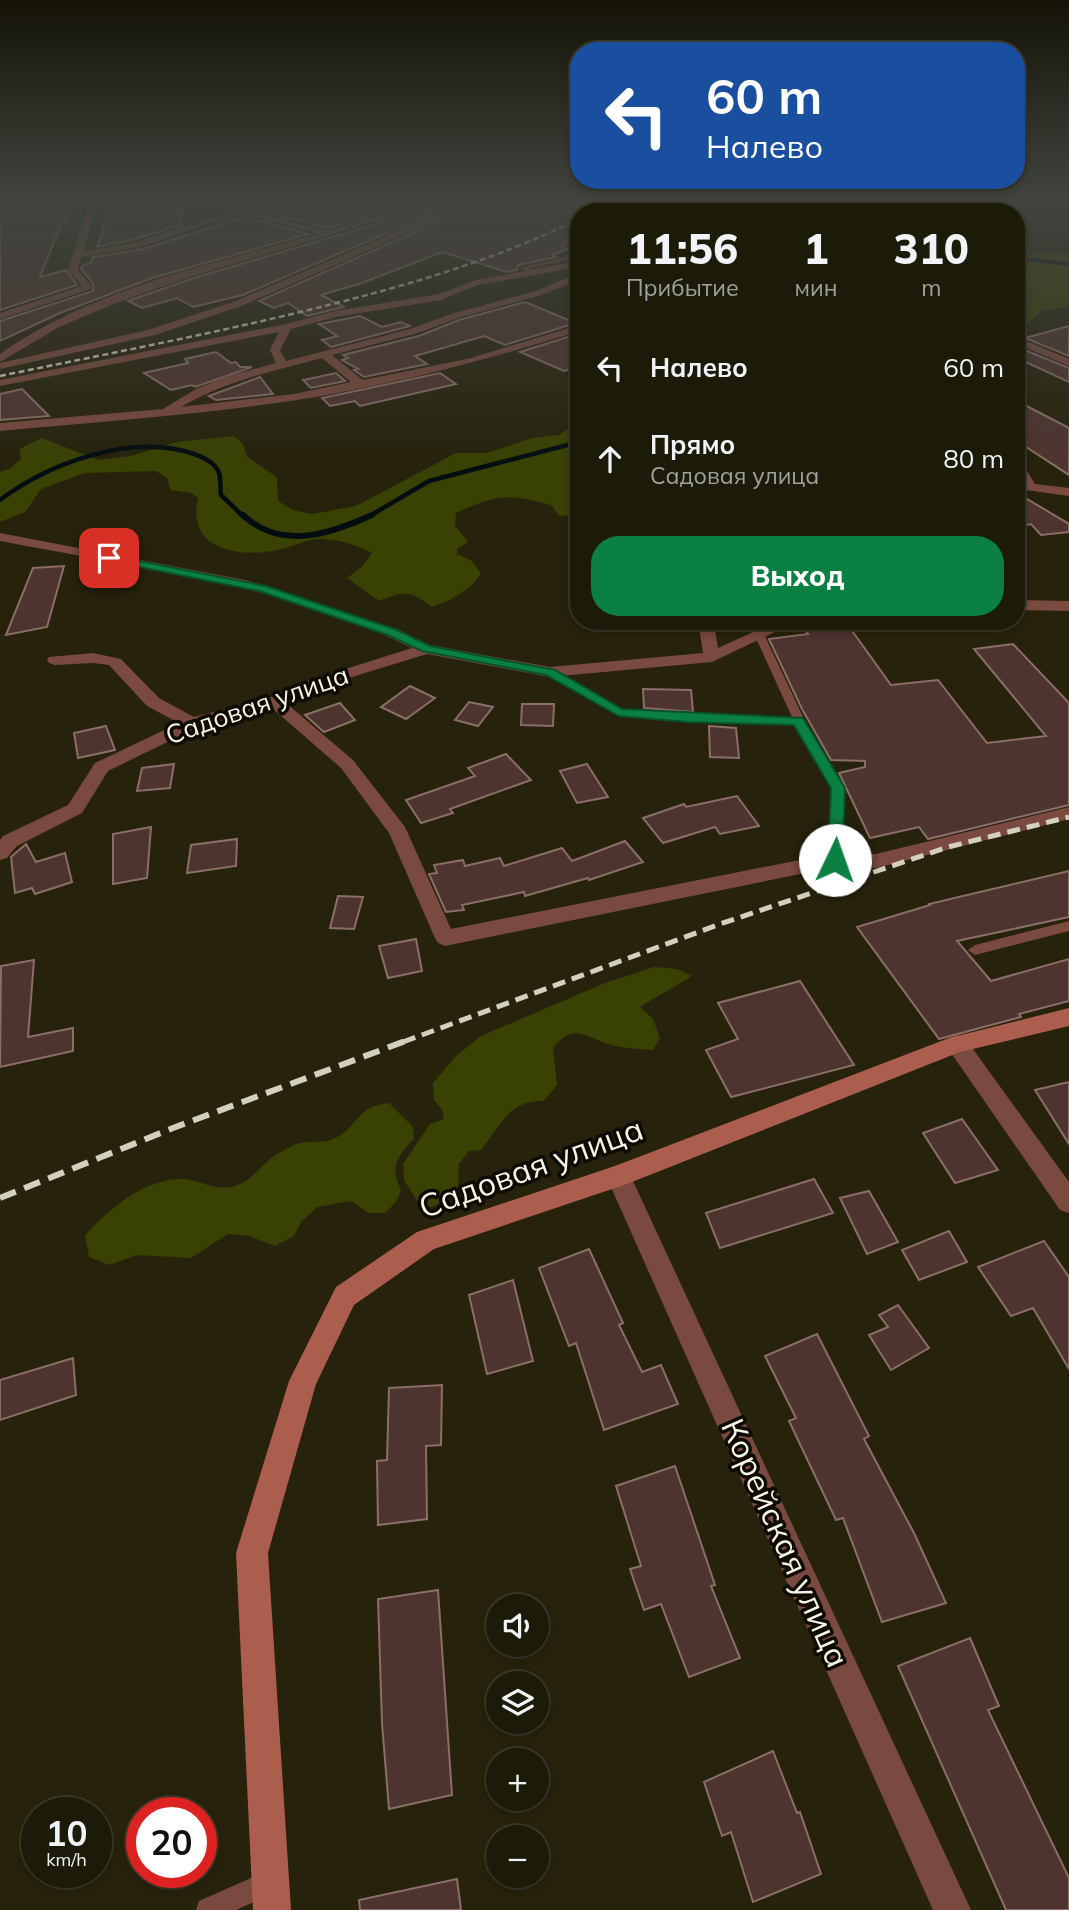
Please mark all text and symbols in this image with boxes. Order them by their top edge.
text: 60 m [706,65,822,126]
icon: left [591,70,682,161]
text: Налево [706,126,823,166]
text: 11:56 [626,222,738,275]
text: 1 [803,222,829,275]
text: 310 [893,222,969,275]
text: Прибытие [626,273,739,302]
text: мин [795,273,838,302]
text: m [921,273,941,302]
icon: left [591,349,629,387]
text: Налево [650,351,748,384]
text: 60 m [943,351,1004,384]
text: Прямо [650,428,735,461]
icon: ahead [591,440,629,478]
text: 80 m [943,442,1004,475]
text: Садовая улица [650,461,819,490]
pin [79,528,139,588]
button: Выход [591,536,1004,616]
icon: arrive [90,539,128,577]
street label: Садовая улица [161,658,353,751]
position arrow [798,823,872,897]
street label: Садовая улица [413,1108,648,1226]
street label: Корейская улица [713,1412,859,1673]
map controls [486,1594,549,1888]
button: sound [486,1594,549,1657]
button: layers [486,1671,549,1734]
button: + [486,1748,549,1811]
speed limit sign: 20 [126,1797,217,1888]
text: 10 [45,1811,88,1855]
button: − [486,1825,549,1888]
text: km/h [46,1848,87,1871]

